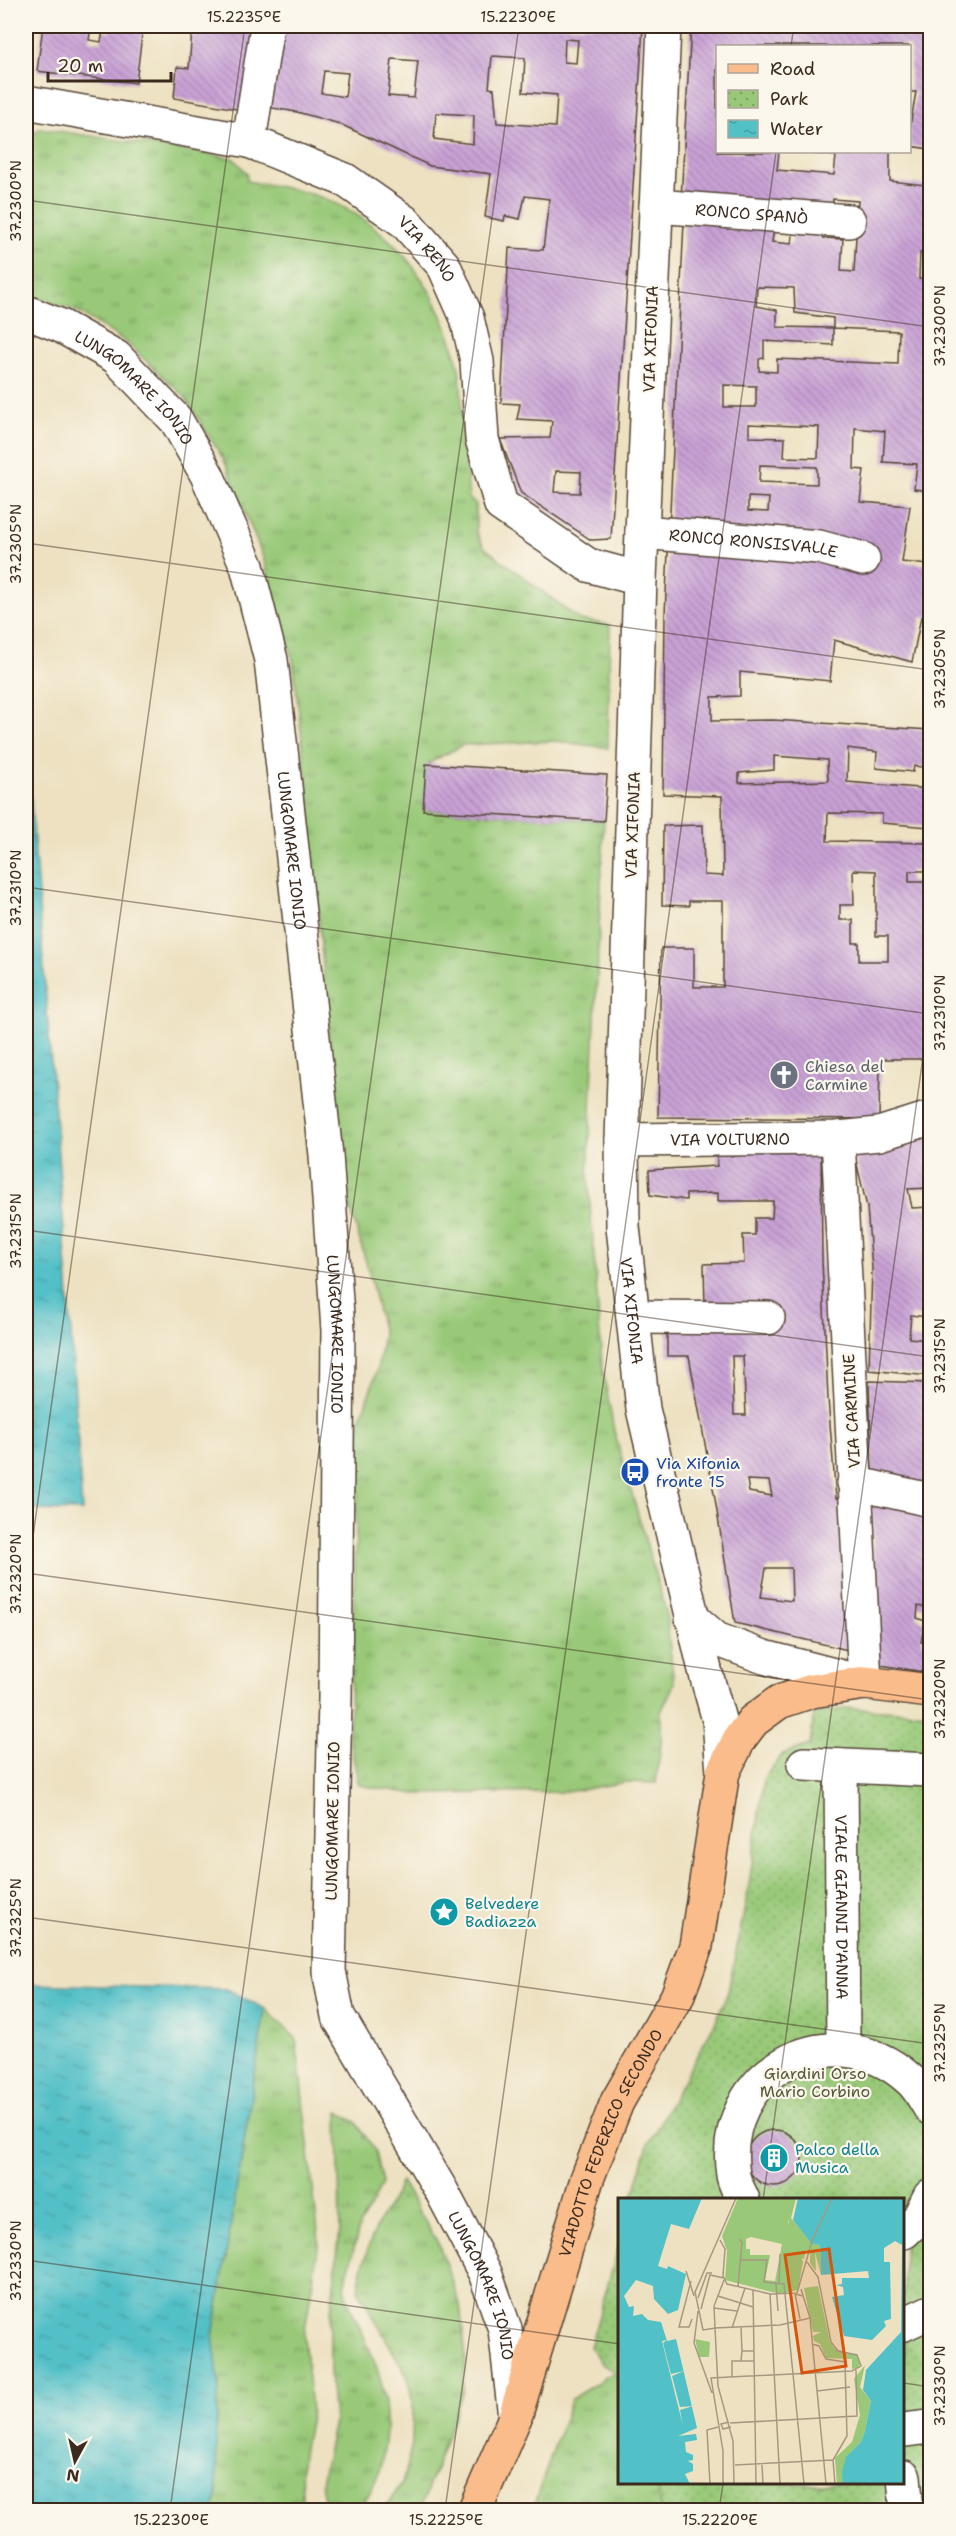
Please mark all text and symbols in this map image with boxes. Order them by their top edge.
text: 15.2235°E [207,7,281,27]
text: 15.2230°E [480,7,556,27]
scale bar [48,45,171,83]
legend [716,45,911,153]
text: 20 m [57,54,103,78]
text: Road [770,57,815,81]
text: Park [770,87,809,111]
text: Water [770,117,823,141]
text: 37.2300°N [6,160,26,242]
street label: RONCO SPANÒ [694,199,809,229]
street label: VIA RENO [394,211,460,285]
street label: VIA XIFONIA [638,285,663,393]
text: 37.2300°N [930,285,950,367]
street label: LUNGOMARE IONIO [71,326,198,449]
text: 37.2305°N [6,504,26,584]
street label: RONCO RONSISVALLE [668,524,840,563]
text: 37.2305°N [930,629,950,709]
street label: LUNGOMARE IONIO [272,770,311,931]
street label: VIA XIFONIA [620,771,645,879]
text: 37.2310°N [6,850,26,926]
text: 37.2310°N [930,975,950,1051]
place label: Chiesa del Carmine [805,1056,884,1095]
church icon: Chiesa del Carmine [768,1059,800,1091]
street label: VIA VOLTURNO [670,1128,790,1151]
text: 37.2315°N [6,1193,26,1269]
street label: LUNGOMARE IONIO [322,1254,348,1414]
street label: VIA XIFONIA [615,1256,648,1365]
text: 37.2315°N [930,1318,950,1394]
street label: VIA CARMINE [838,1353,865,1469]
place label: Via Xifonia fronte 15 [656,1453,740,1492]
bus stop icon: Via Xifonia fronte 15 [619,1456,651,1488]
text: 37.2320°N [6,1534,26,1614]
text: 37.2320°N [930,1659,950,1739]
street label: LUNGOMARE IONIO [321,1741,344,1901]
street label: VIALE GIANNI D'ANNA [830,1814,853,2000]
text: 37.2325°N [6,1878,26,1958]
place label: Belvedere Badiazza [465,1893,539,1932]
place icon: Belvedere Badiazza [428,1896,460,1928]
text: 37.2325°N [930,2003,950,2083]
street label: VIADOTTO FEDERICO SECONDO [554,2025,668,2260]
park label: Giardini Orso Mario Corbino [760,2063,870,2102]
place label: Palco della Musica [795,2139,879,2178]
building icon: Palco della Musica [758,2142,790,2174]
inset map [618,2198,905,2485]
street label: LUNGOMARE IONIO [443,2208,518,2361]
text: 37.2330°N [6,2220,26,2302]
text: 37.2330°N [930,2345,950,2427]
north arrow [45,2431,105,2491]
text: N [65,2464,81,2487]
text: 15.2230°E [133,2510,209,2530]
text: 15.2225°E [409,2510,483,2530]
text: 15.2220°E [682,2510,758,2530]

